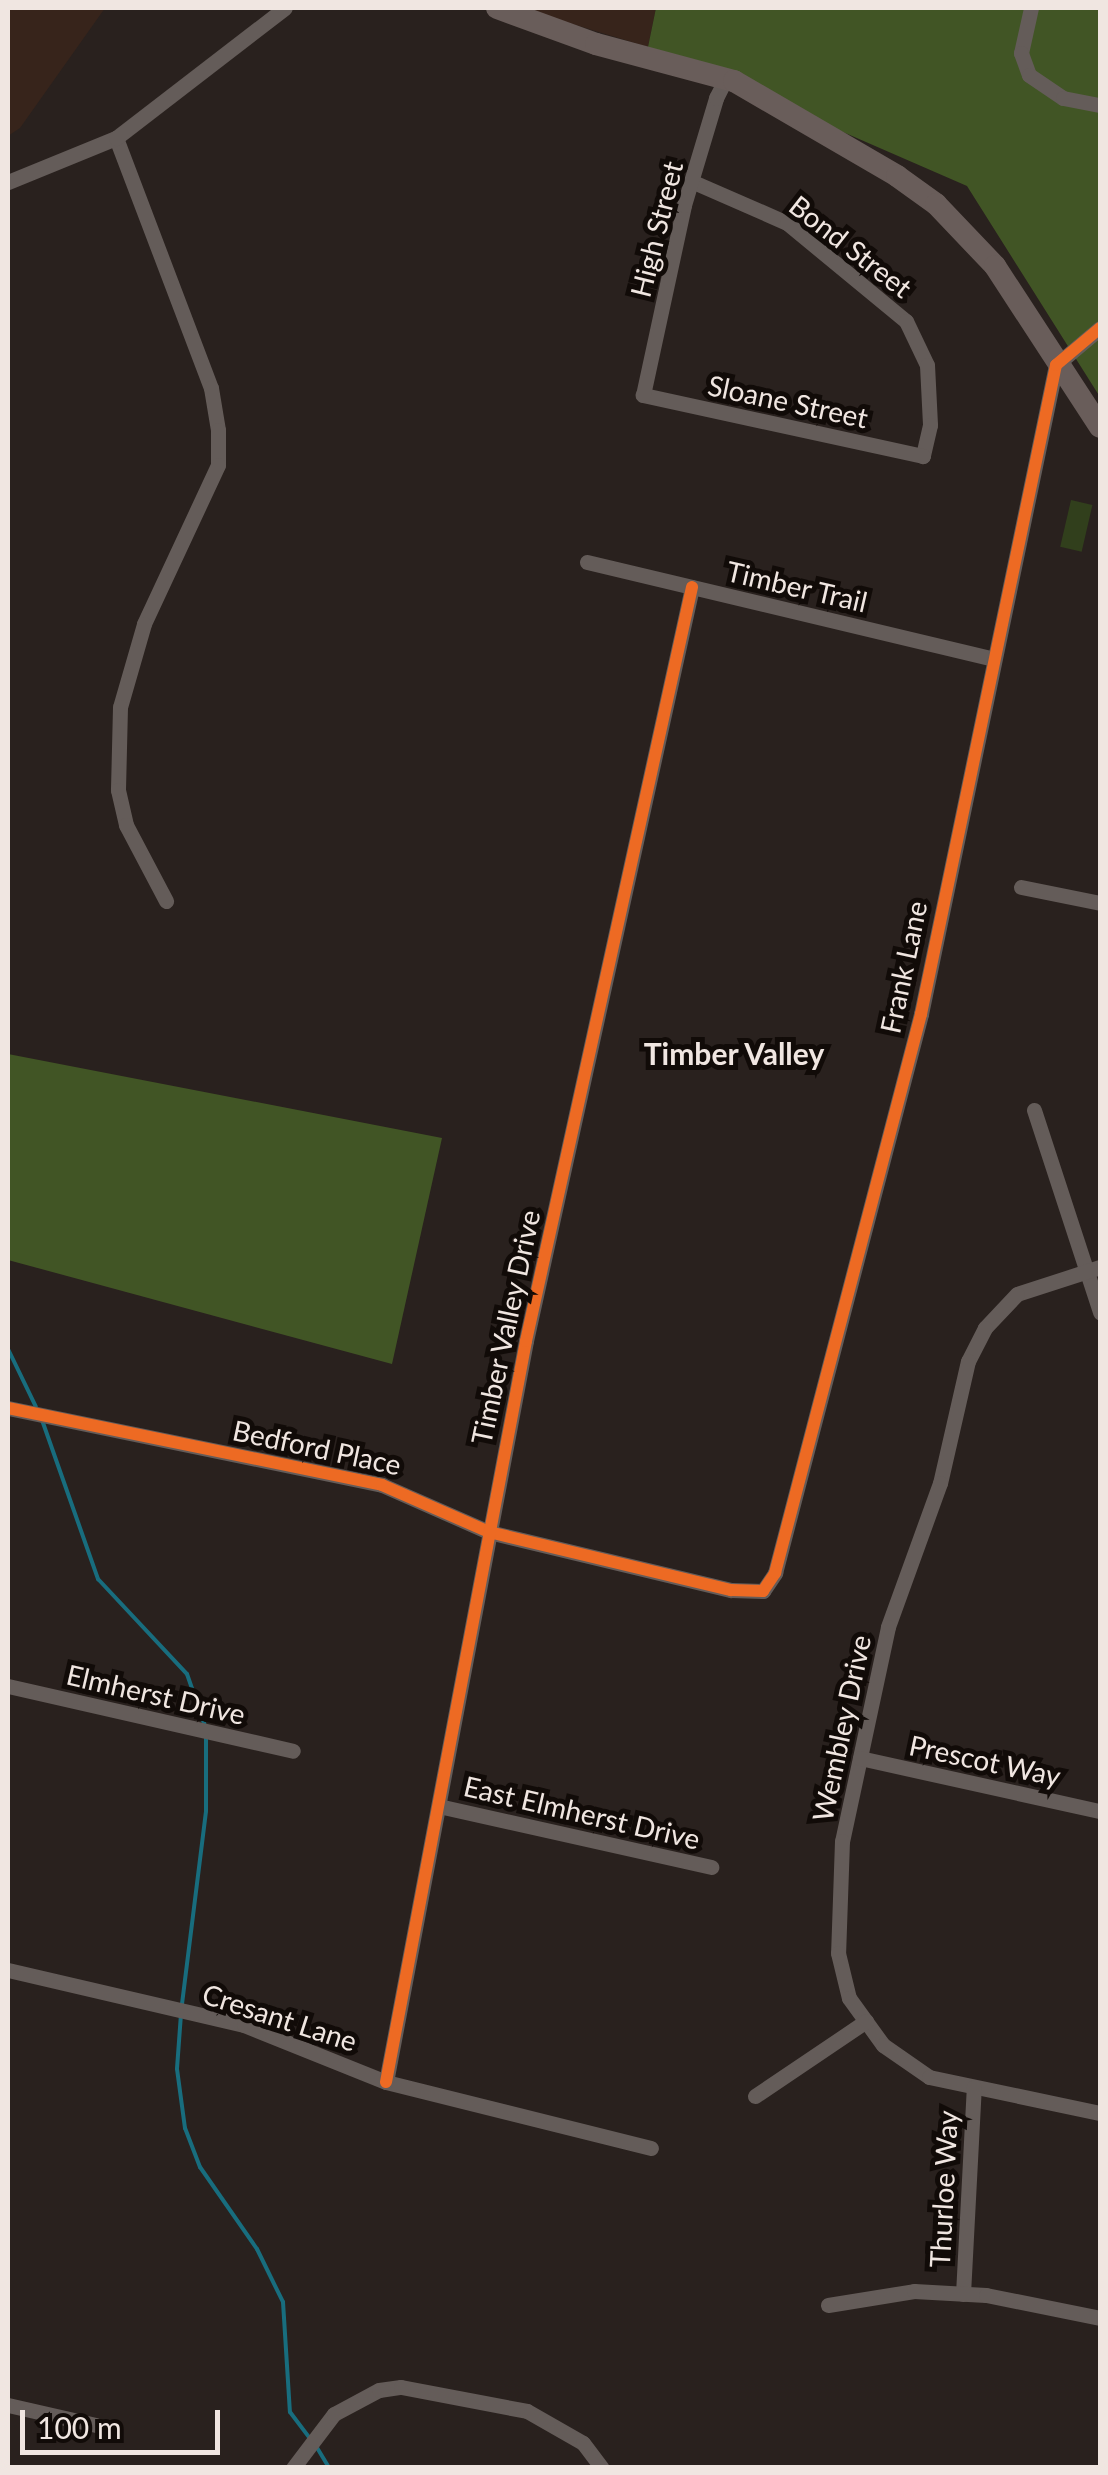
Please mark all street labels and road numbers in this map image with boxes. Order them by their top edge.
street label: High Street [623,158,689,300]
street label: Bond Street [783,188,919,304]
street label: Sloane Street [705,368,871,434]
street label: Timber Trail [723,553,871,619]
street label: Frank Lane [873,898,933,1036]
street label: Timber Valley Drive [464,1206,546,1448]
street label: Bedford Place [230,1413,404,1481]
street label: Wembley Drive [805,1631,877,1825]
street label: Elmherst Drive [63,1657,249,1731]
street label: Prescot Way [906,1728,1064,1792]
street label: East Elmherst Drive [461,1768,703,1856]
street label: Cresant Lane [199,1976,361,2058]
street label: Thurloe Way [922,2109,964,2269]

